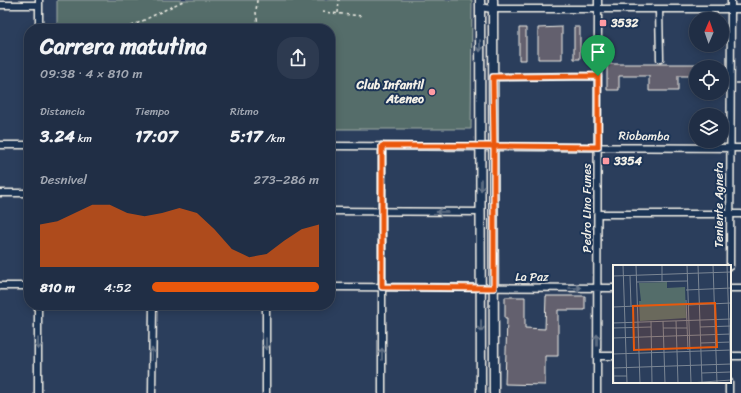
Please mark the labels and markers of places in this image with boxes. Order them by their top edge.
place label: 3532 [610,12,639,34]
marker: 3532 [598,18,608,28]
pin [581,35,615,76]
place label: Club Infantil Ateneo [355,74,425,110]
marker: Club Infantil Ateneo [427,87,437,97]
place label: 3354 [613,150,643,172]
marker: 3354 [601,156,611,166]

